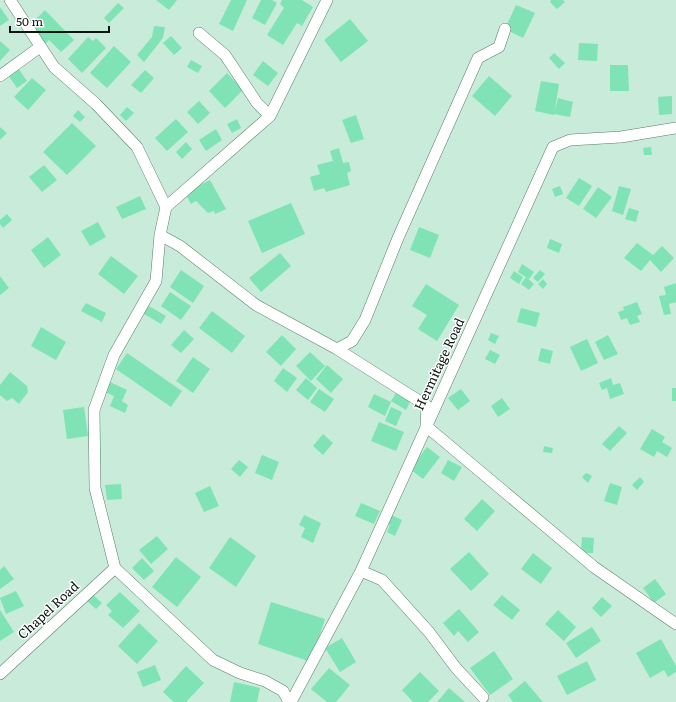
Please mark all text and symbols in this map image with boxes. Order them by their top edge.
scale bar [10,8,109,34]
text: 50 m [16,12,43,30]
street label: Hermitage Road [409,314,468,413]
street label: Chapel Road [13,576,83,643]

